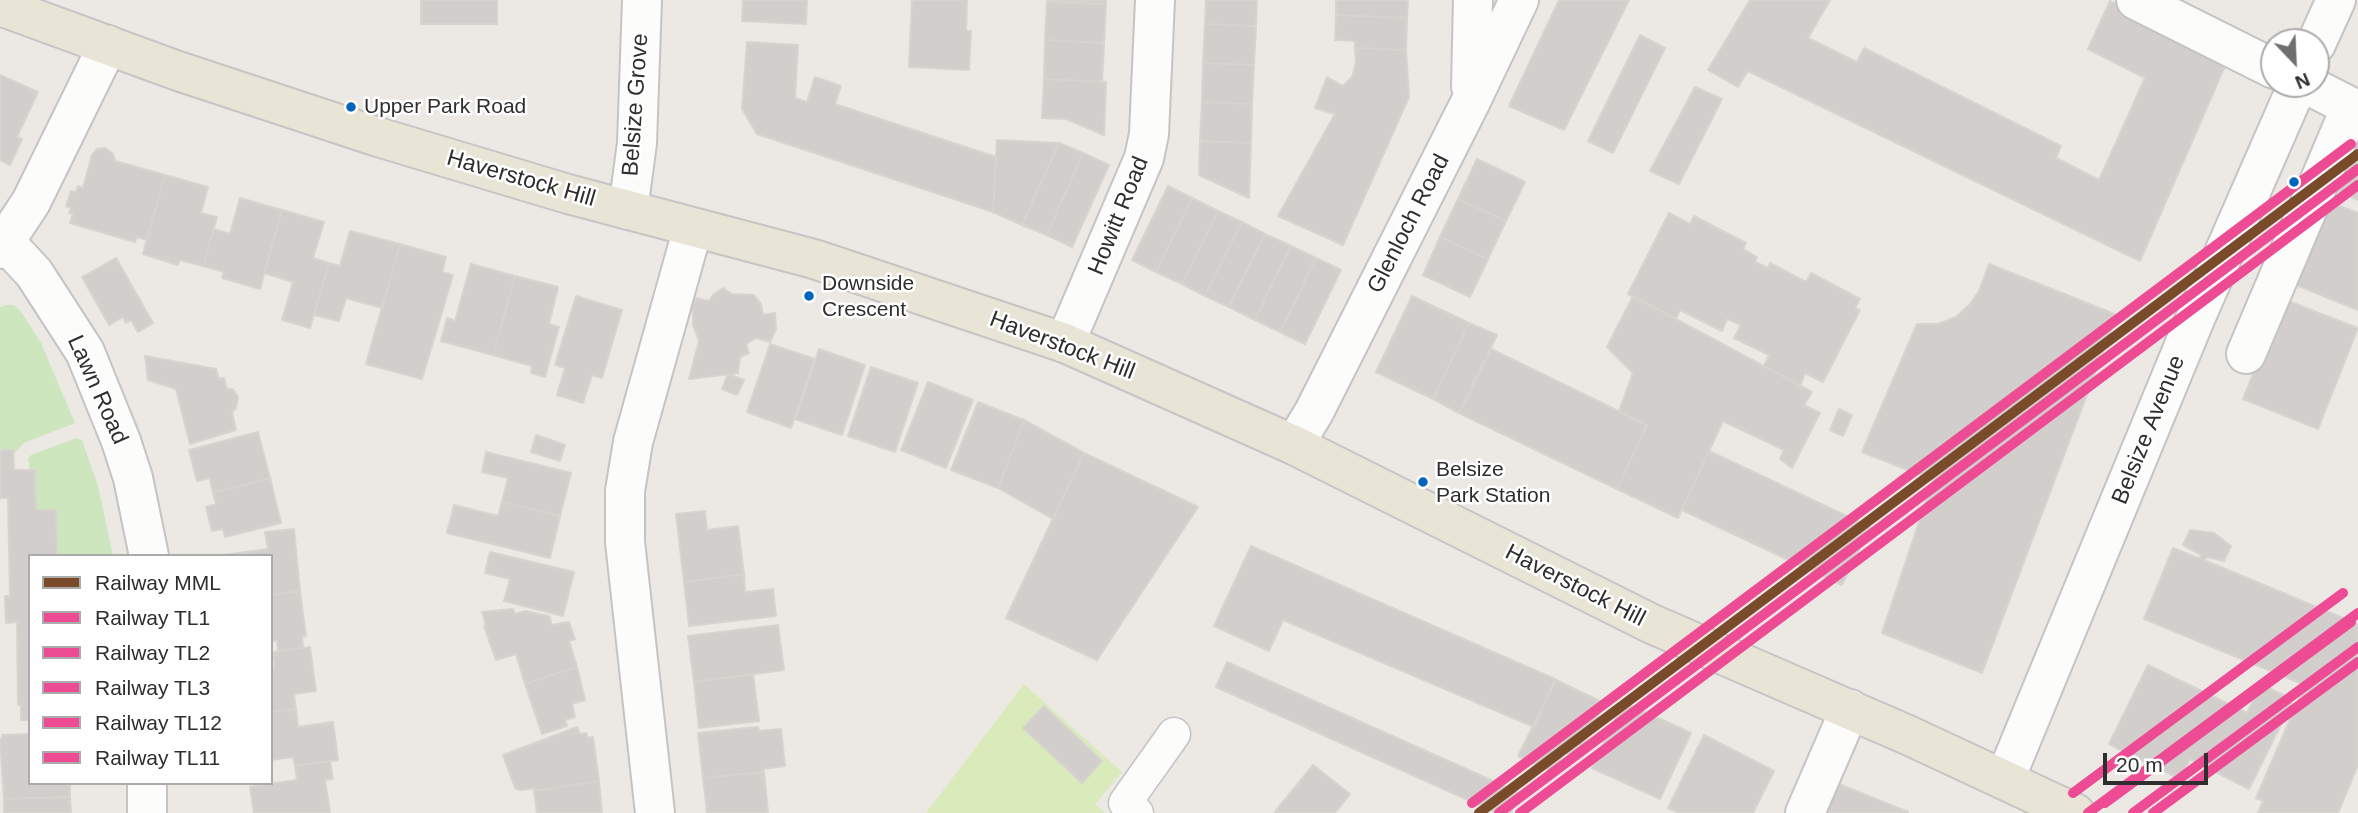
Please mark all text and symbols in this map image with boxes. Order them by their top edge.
north arrow [2260,28,2330,98]
street label: Belsize Grove [617,33,655,177]
text: N [2292,69,2313,93]
place label: Upper Park Road [364,94,526,120]
marker: Upper Park Road [344,100,358,114]
street label: Haverstock Hill [443,145,599,213]
street label: Glenloch Road [1362,150,1456,298]
street label: Howitt Road [1083,153,1155,279]
unlabelled marker [2287,175,2301,189]
place label: Downside Crescent [822,271,914,321]
marker: Downside Crescent [802,289,816,303]
street label: Haverstock Hill [985,306,1139,386]
street label: Lawn Road [61,331,133,449]
street label: Belsize Avenue [2107,352,2191,508]
place label: Belsize Park Station [1436,457,1550,507]
marker: Belsize Park Station [1416,475,1430,489]
street label: Haverstock Hill [1500,539,1650,633]
legend [28,554,273,785]
text: Railway MML [95,571,221,594]
text: Railway TL1 [95,606,210,629]
text: Railway TL2 [95,641,210,664]
text: Railway TL3 [95,676,210,699]
text: Railway TL12 [95,711,222,734]
scale bar [2106,740,2211,784]
text: Railway TL11 [95,746,220,769]
text: 20 m [2116,753,2163,776]

